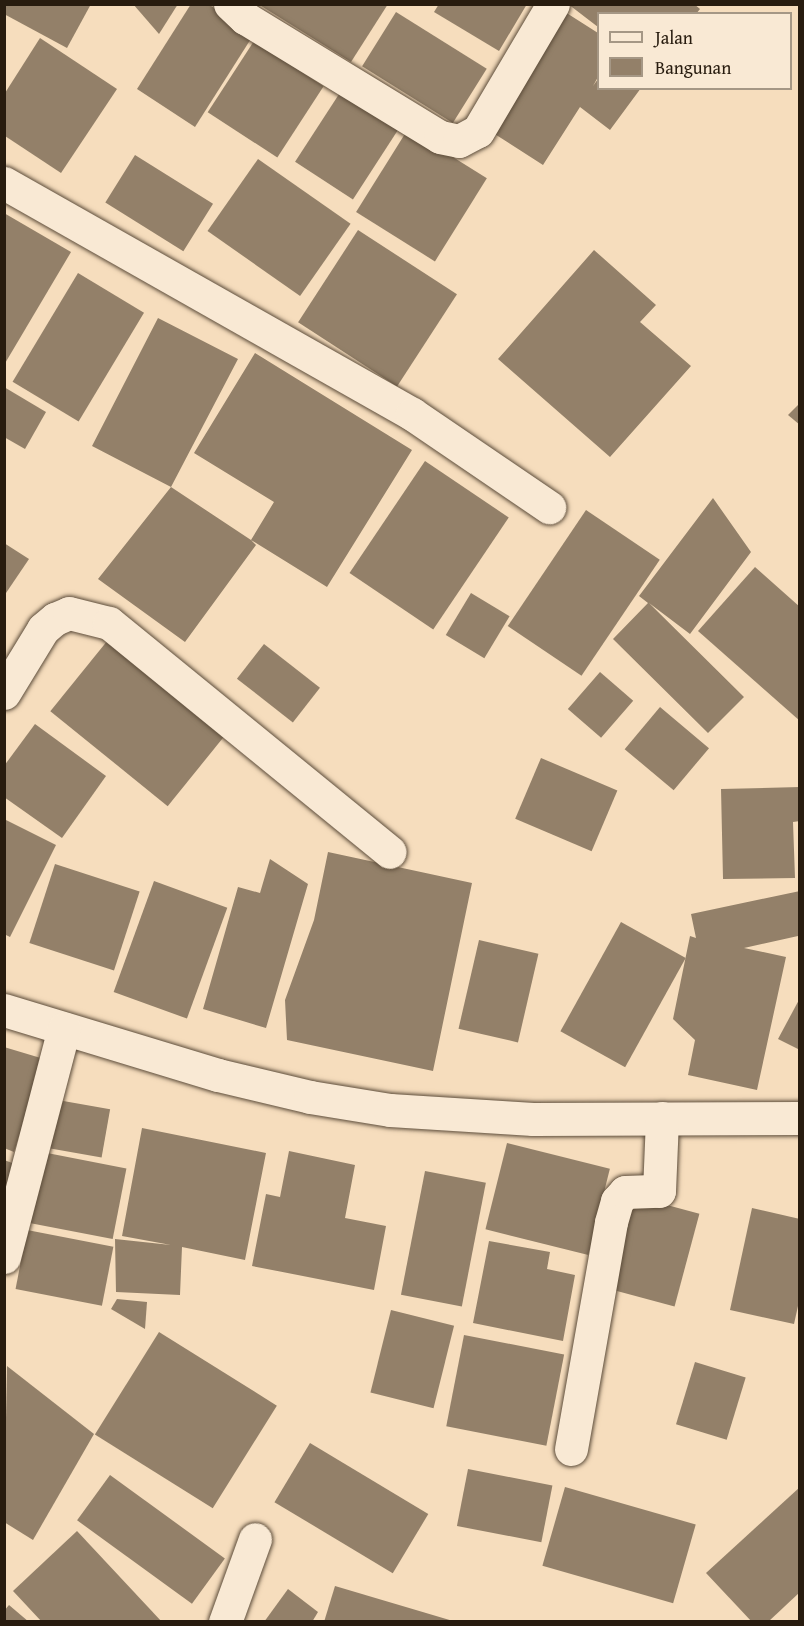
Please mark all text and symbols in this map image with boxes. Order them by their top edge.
legend [597,12,792,90]
text: Jalan [655,24,693,51]
text: Bangunan [655,54,731,81]

